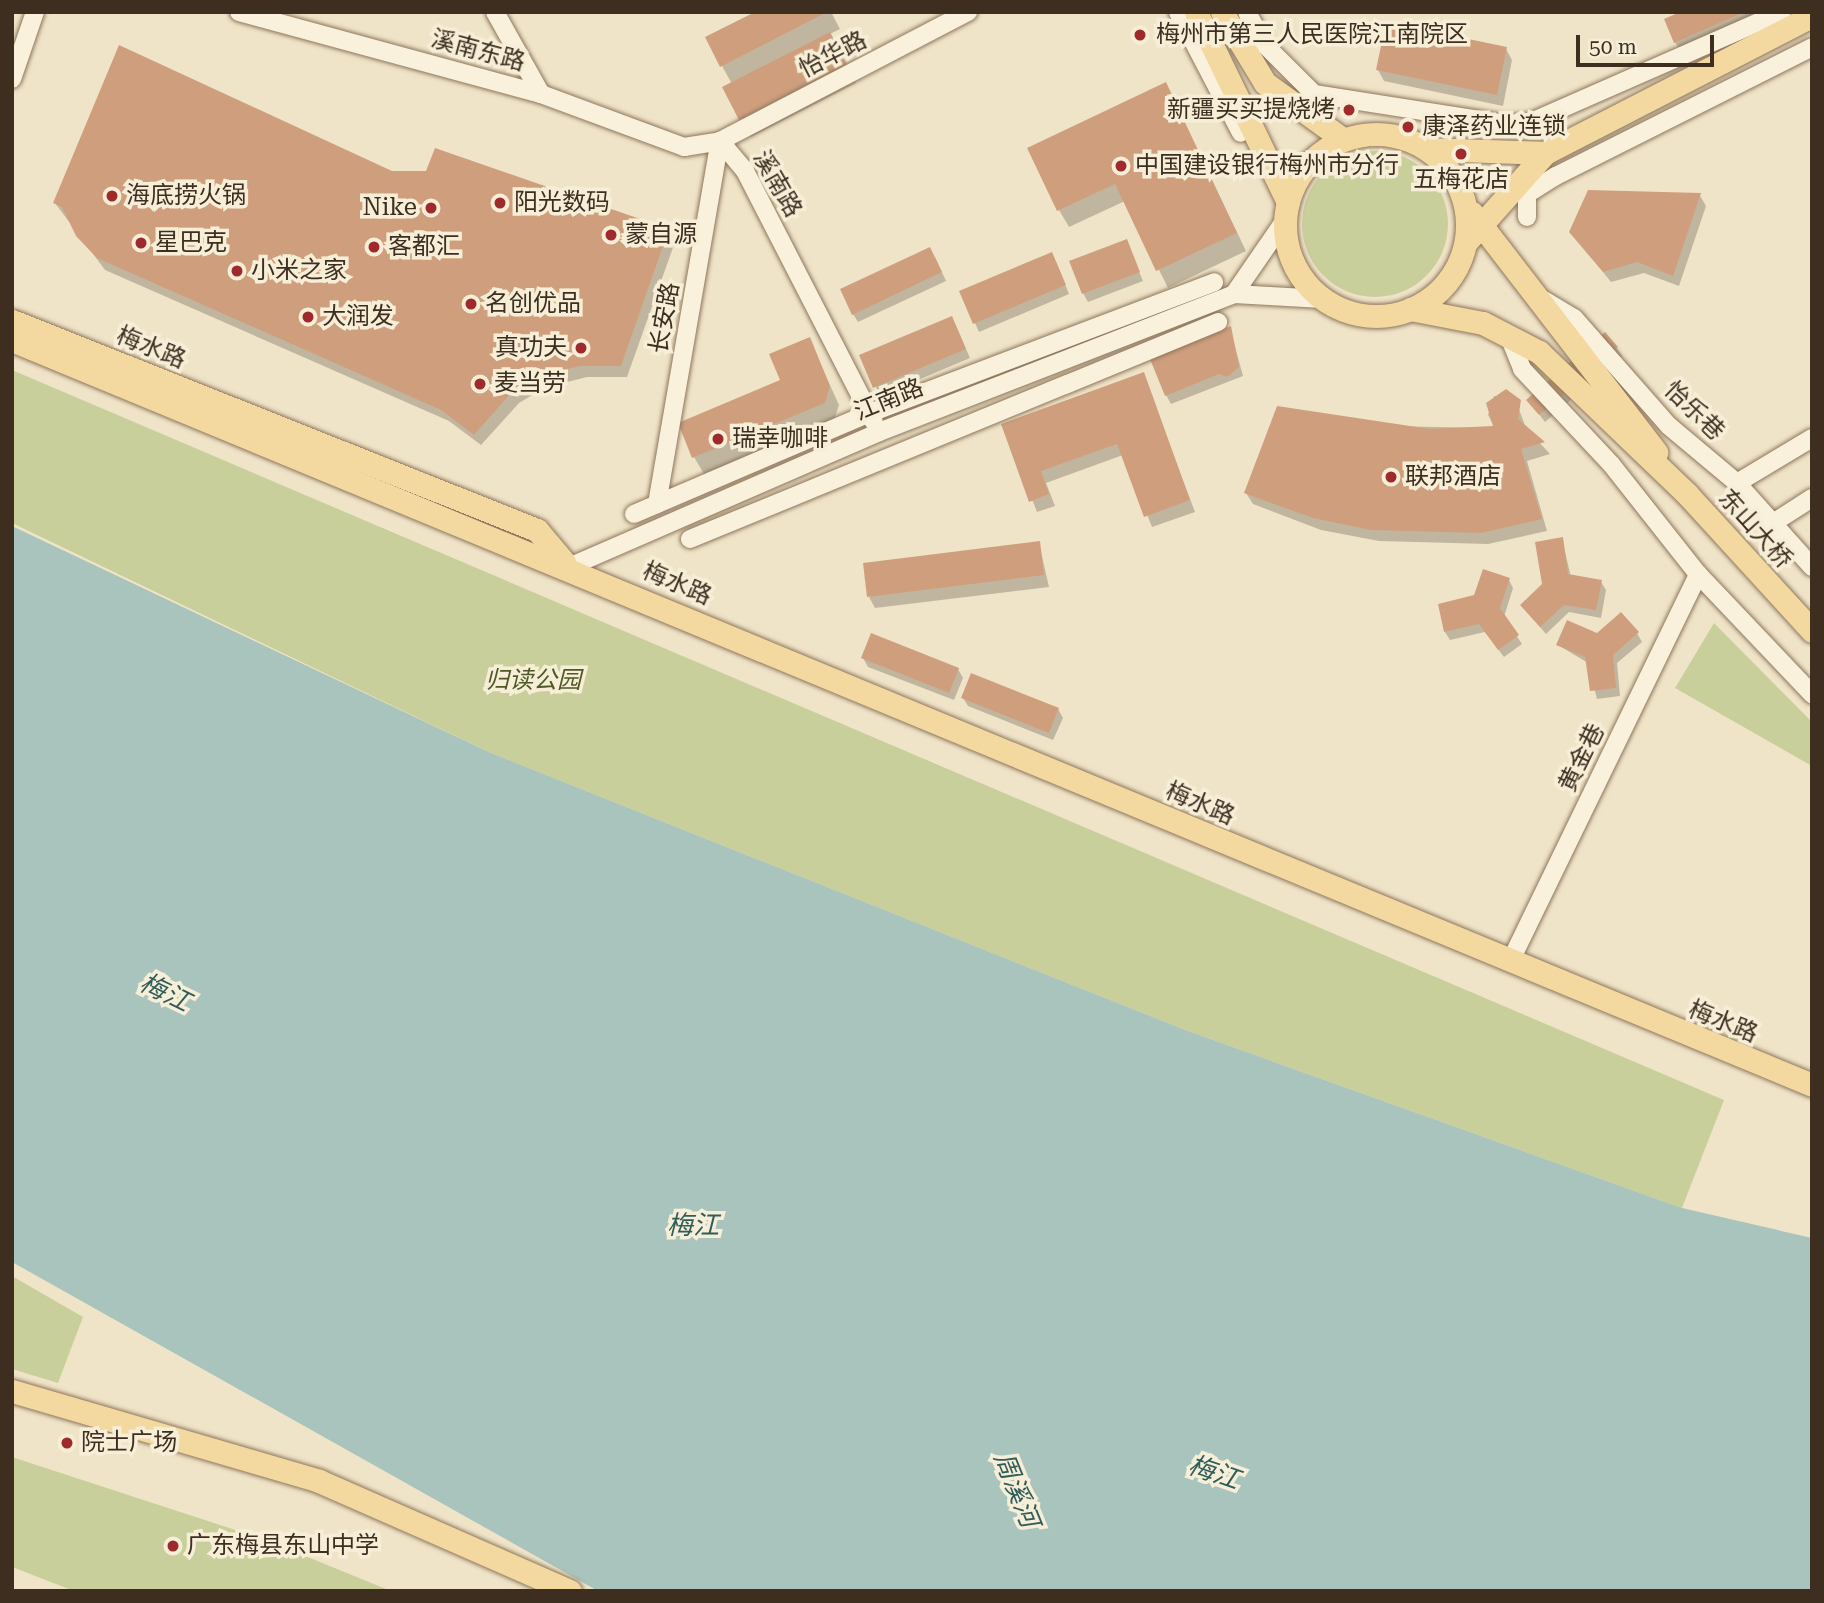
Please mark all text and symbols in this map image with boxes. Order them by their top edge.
place label: 梅州市第三人民医院江南院区 [1156,21,1468,49]
scale bar [1579,21,1717,65]
street label: 溪南东路 [428,25,528,77]
marker: 梅州市第三人民医院江南院区 [1130,25,1150,45]
street label: 怡华路 [794,26,872,84]
text: 50 m [1589,35,1637,59]
place label: 新疆买买提烧烤 [1167,96,1335,124]
marker: 新疆买买提烧烤 [1341,102,1357,118]
place label: 康泽药业连锁 [1422,113,1566,141]
marker: 康泽药业连锁 [1400,119,1416,135]
street label: 溪南路 [747,146,807,222]
marker: 五梅花店 [1453,146,1469,162]
place label: 中国建设银行梅州市分行 [1135,152,1399,180]
marker: 中国建设银行梅州市分行 [1113,158,1129,174]
place label: 五梅花店 [1413,166,1509,194]
place label: 海底捞火锅 [126,182,246,210]
marker: 海底捞火锅 [104,188,120,204]
place label: 阳光数码 [514,189,610,217]
place label: Nike [362,194,417,222]
marker: 阳光数码 [492,195,508,211]
marker: Nike [423,200,439,216]
place label: 蒙自源 [625,221,697,249]
marker: 蒙自源 [603,227,619,243]
place label: 星巴克 [155,229,227,257]
place label: 客都汇 [388,233,460,261]
marker: 星巴克 [133,235,149,251]
marker: 客都汇 [366,239,382,255]
place label: 小米之家 [251,257,347,285]
marker: 小米之家 [229,263,245,279]
street label: 长安路 [645,280,685,356]
place label: 名创优品 [485,290,581,318]
marker: 名创优品 [463,296,479,312]
place label: 大润发 [322,303,394,331]
marker: 大润发 [300,309,316,325]
street label: 梅水路 [112,321,190,375]
place label: 真功夫 [495,334,567,362]
marker: 真功夫 [573,340,589,356]
place label: 麦当劳 [494,370,566,398]
street label: 江南路 [850,373,928,427]
marker: 麦当劳 [472,376,488,392]
street label: 怡乐巷 [1658,376,1730,446]
place label: 瑞幸咖啡 [732,425,828,453]
marker: 瑞幸咖啡 [710,431,726,447]
place label: 联邦酒店 [1405,463,1501,491]
marker: 联邦酒店 [1383,469,1399,485]
street label: 东山大桥 [1712,484,1798,574]
street label: 梅水路 [638,557,716,611]
park label: 归读公园 [485,667,581,695]
street label: 黄金巷 [1553,719,1611,797]
street label: 梅水路 [1161,777,1239,831]
water label: 梅江 [135,968,195,1018]
street label: 梅水路 [1684,995,1762,1049]
water label: 梅江 [667,1210,719,1242]
place label: 院士广场 [81,1429,177,1457]
marker: 院士广场 [59,1435,75,1451]
water label: 周溪河 [987,1448,1045,1532]
water label: 梅江 [1184,1450,1244,1496]
place label: 广东梅县东山中学 [187,1532,379,1560]
marker: 广东梅县东山中学 [165,1538,181,1554]

